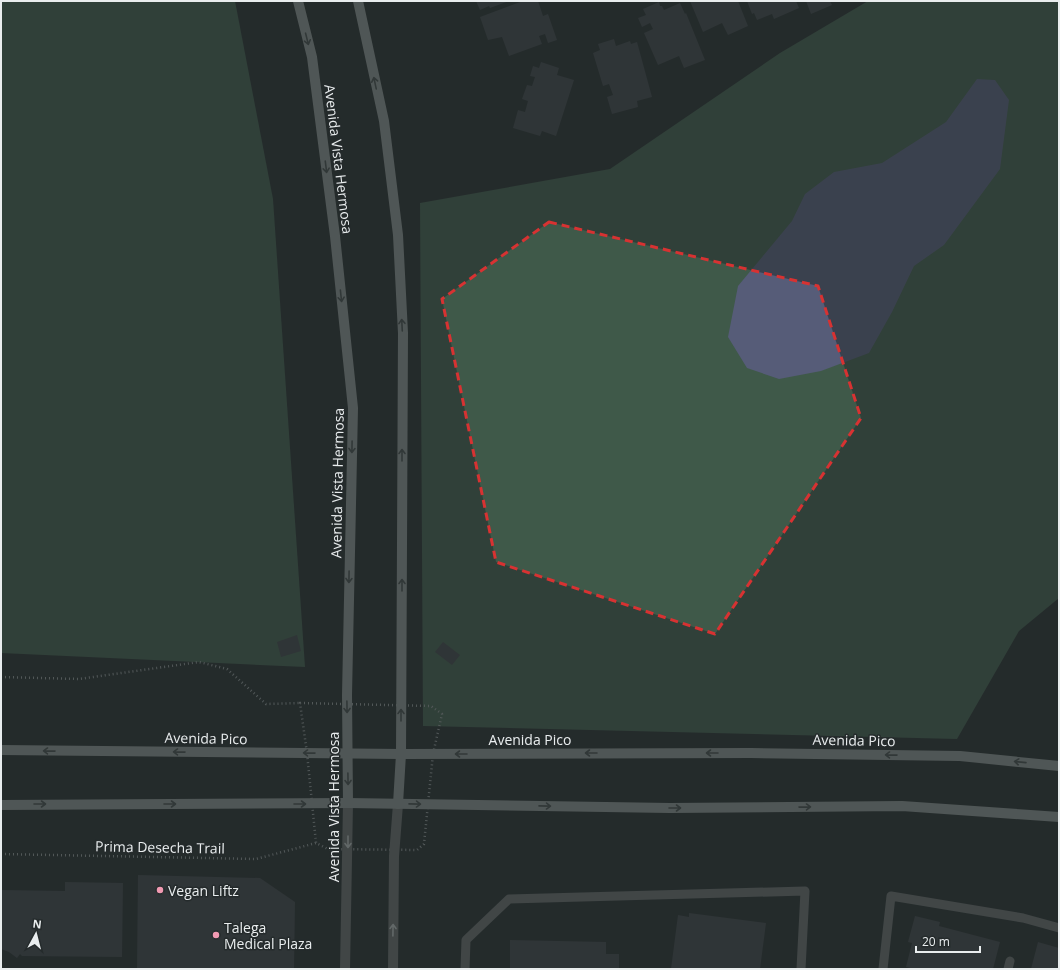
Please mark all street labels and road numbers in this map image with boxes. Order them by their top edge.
street label: Avenida Vista Hermosa [320,83,358,235]
street label: Avenida Vista Hermosa [326,408,348,558]
street label: Avenida Pico [164,728,248,748]
street label: Avenida Pico [489,730,571,749]
street label: Avenida Pico [812,730,896,750]
street label: Avenida Vista Hermosa [324,732,343,882]
street label: Prima Desecha Trail [95,836,225,858]

